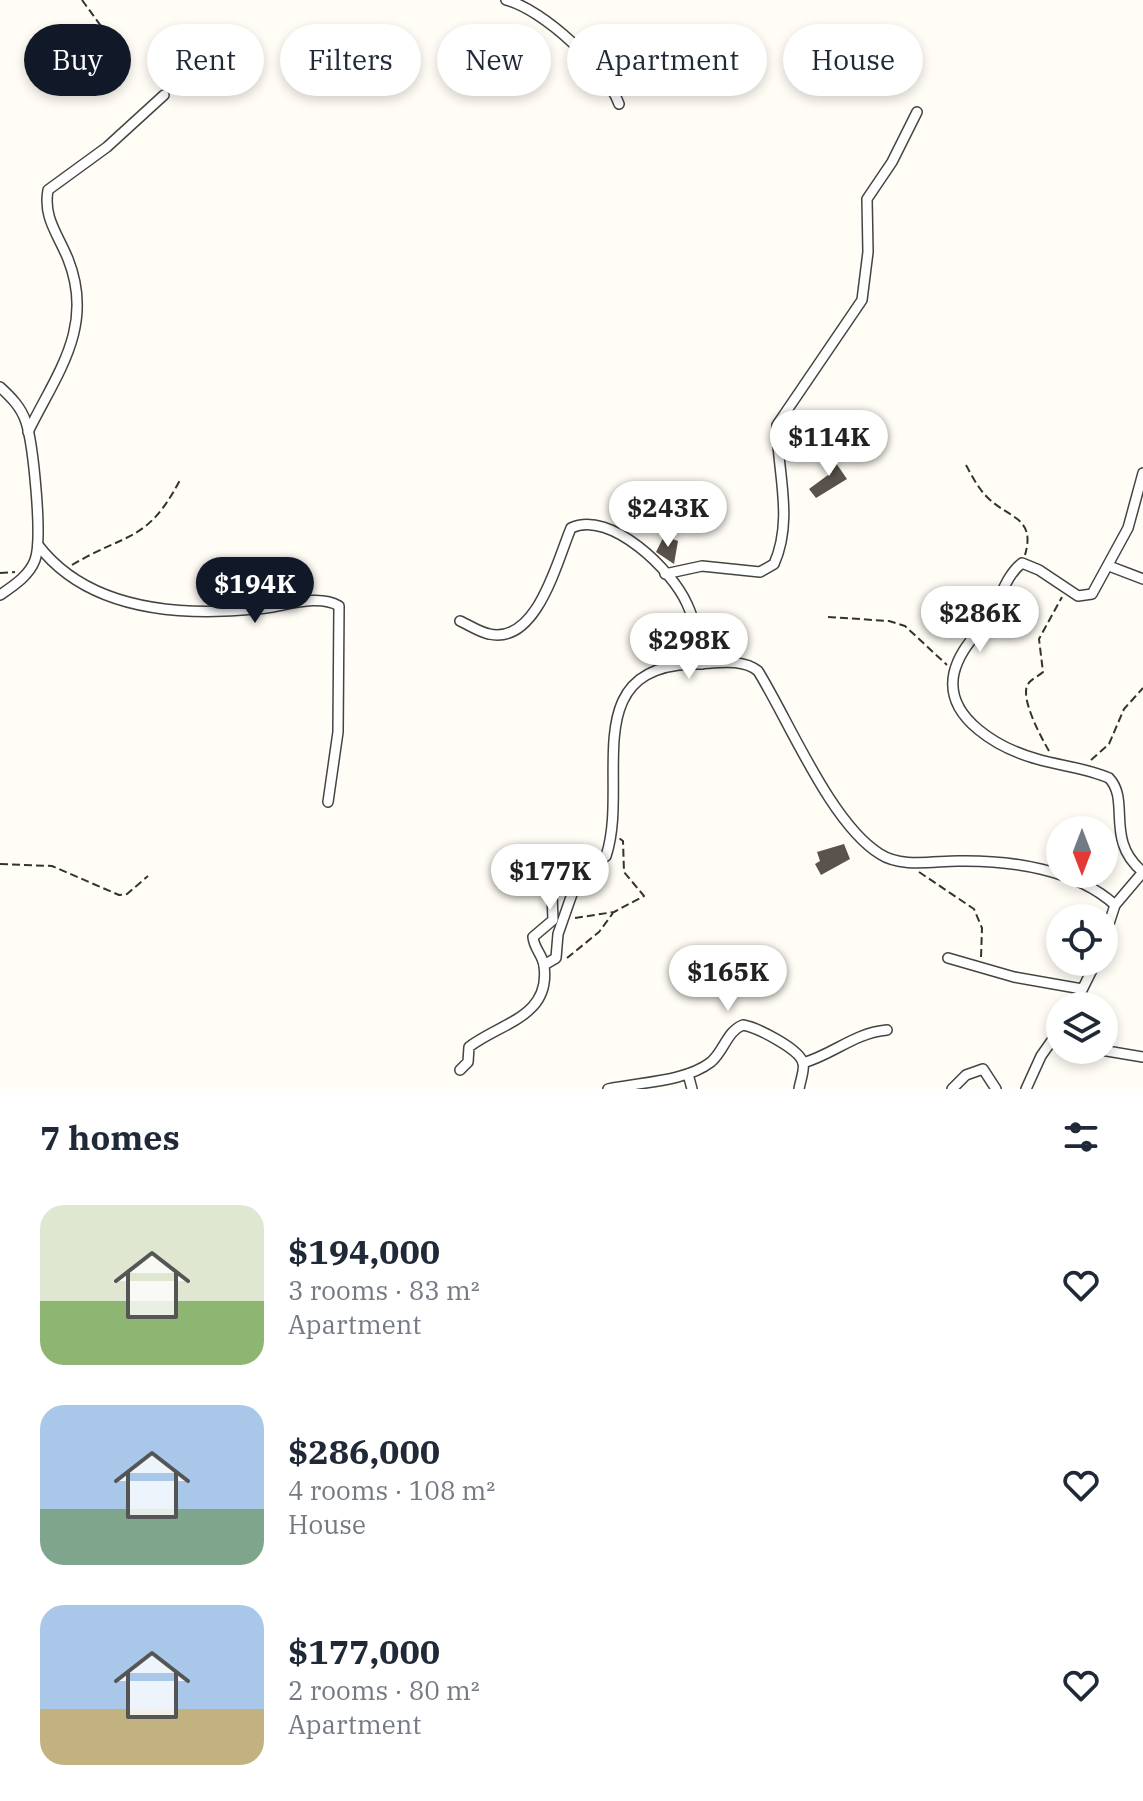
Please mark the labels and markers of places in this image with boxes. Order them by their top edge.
pin: $114K [773,410,885,478]
pin: $243K [612,481,724,549]
pin: $194K [199,557,311,625]
pin: $286K [924,586,1036,654]
pin: $298K [633,613,745,681]
pin: $177K [494,844,606,912]
pin: $165K [672,945,784,1013]

